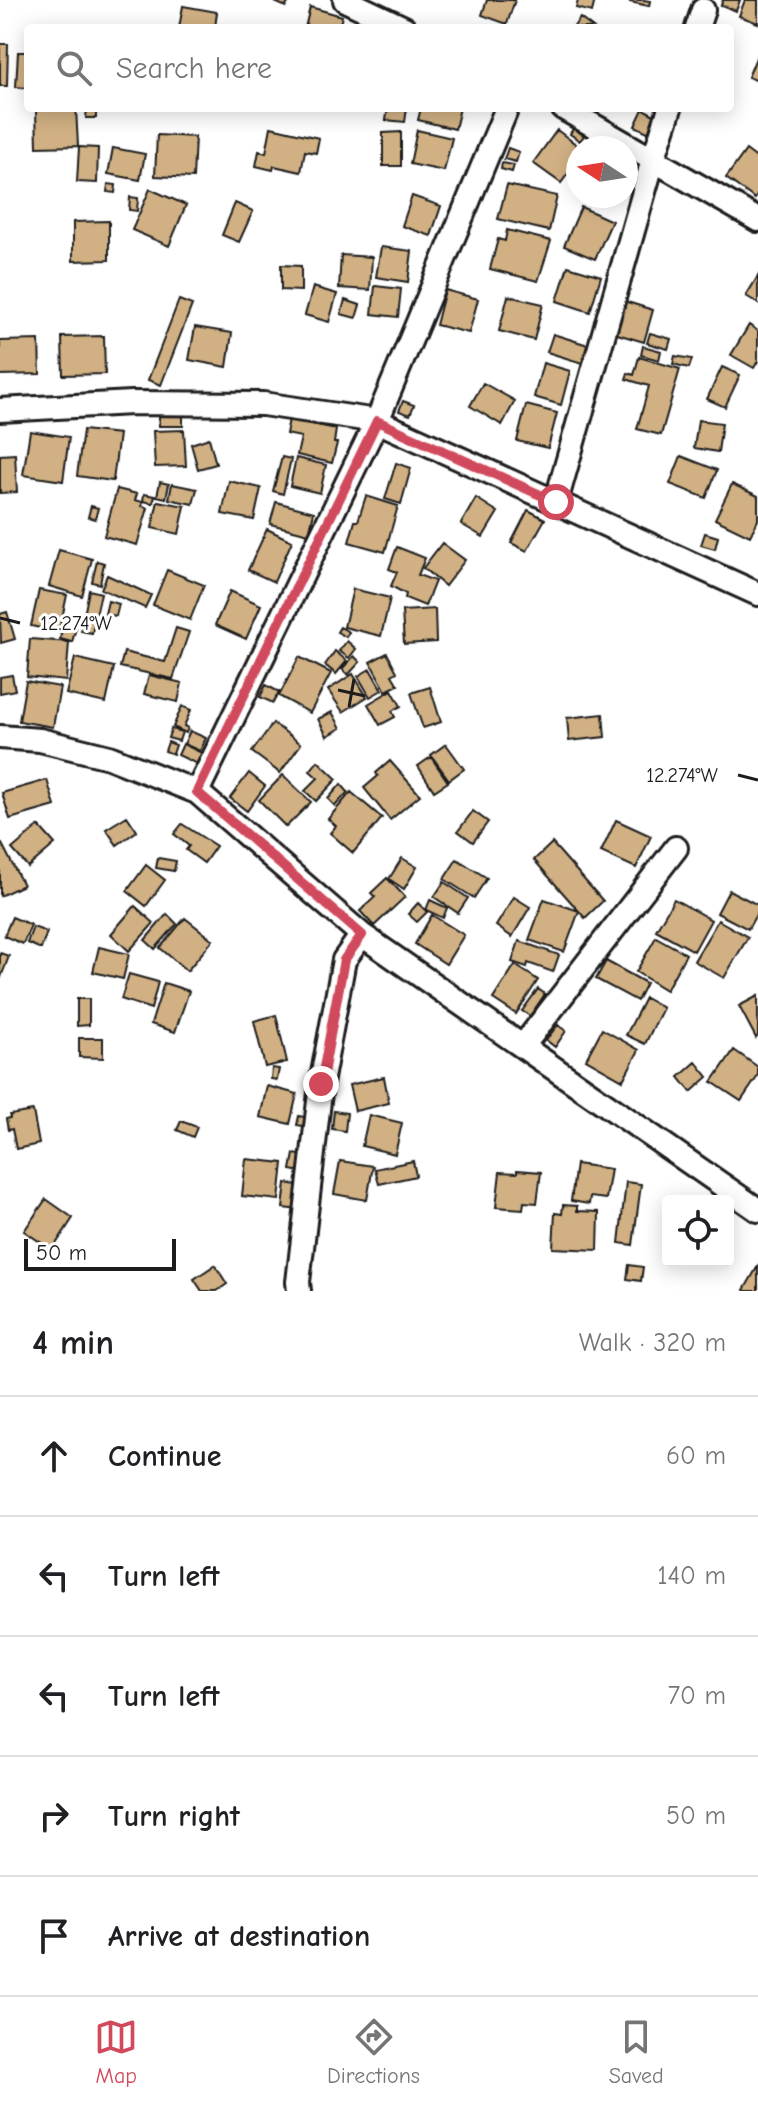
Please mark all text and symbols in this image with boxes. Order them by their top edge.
search box [24,24,734,112]
icon: search [52,46,96,90]
text: Search here [116,51,272,86]
north arrow [566,136,638,208]
route start [538,484,574,520]
text: 12.274°W [40,612,112,635]
text: 12.274°W [646,764,718,787]
route end [303,1066,339,1102]
map controls [662,1195,734,1267]
button: locate [662,1195,734,1267]
scale bar [24,1235,176,1271]
text: 50 m [36,1240,87,1266]
text: 4 min [32,1323,114,1363]
text: Walk · 320 m [579,1328,726,1358]
icon: ahead [32,1434,76,1478]
text: Continue [108,1439,222,1474]
text: 60 m [666,1441,726,1471]
icon: left [32,1554,76,1598]
text: Turn left [108,1559,220,1594]
text: 140 m [657,1561,726,1591]
icon: left [32,1674,76,1718]
text: Turn left [108,1679,220,1714]
text: 70 m [668,1681,726,1711]
icon: right [32,1794,76,1838]
text: Turn right [108,1799,240,1834]
text: 50 m [666,1801,726,1831]
icon: arrive [32,1914,76,1958]
text: Arrive at destination [108,1919,370,1954]
tab: Map [94,2015,138,2089]
tab: Directions [327,2015,420,2089]
tab: Saved [609,2015,664,2089]

